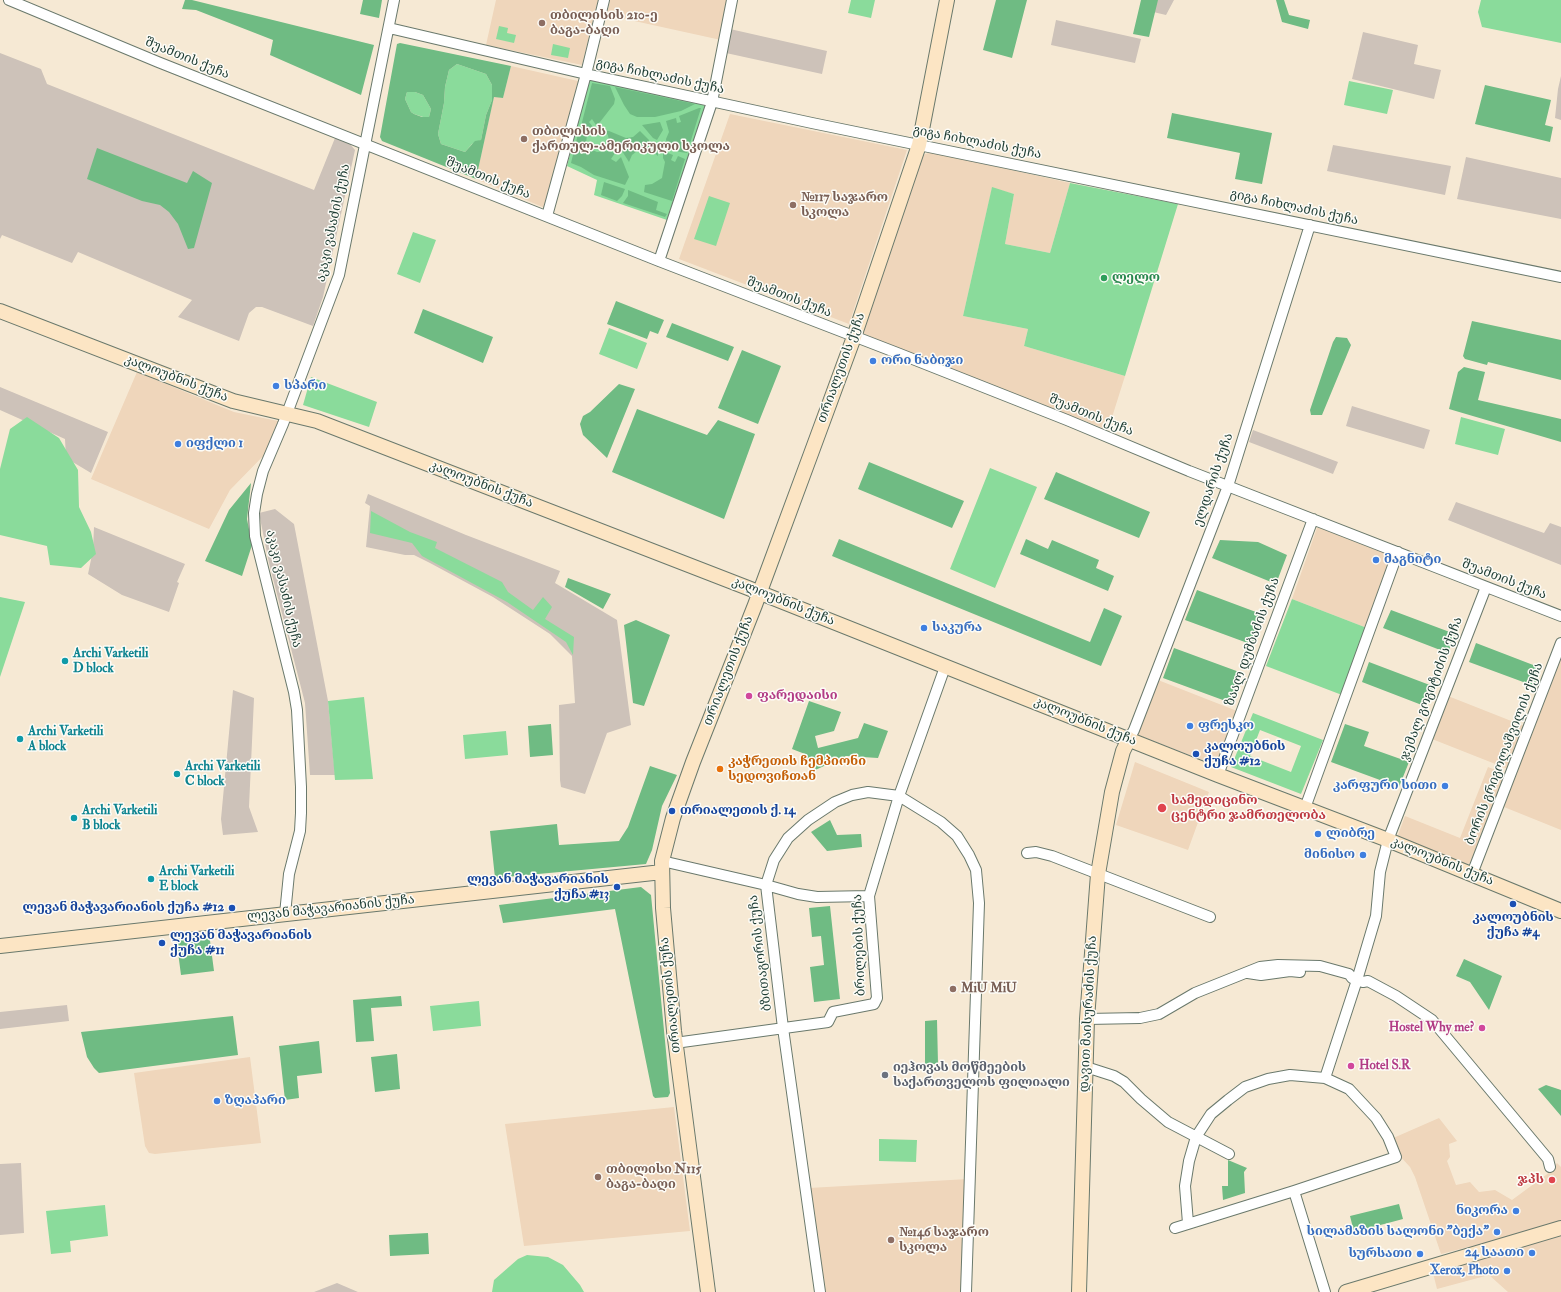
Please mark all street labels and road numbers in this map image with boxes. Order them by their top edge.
street label: შუამთის ქუჩა [143,35,231,83]
street label: გიგა ჩიხლაძის ქუჩა [595,56,725,98]
street label: გიგა ჩიხლაძის ქუჩა [911,123,1043,163]
street label: შუამთის ქუჩა [444,155,532,203]
street label: აკაკი ვასაძის ქუჩა [314,162,354,284]
street label: გიგა ჩიხლაძის ქუჩა [1229,187,1359,229]
street label: შუამთის ქუჩა [744,275,834,321]
street label: თრიალეთის ქუჩა [815,311,869,425]
street label: კალოუბნის ქუჩა [122,352,230,406]
street label: შუამთის ქუჩა [1047,392,1135,440]
street label: ელდარის ქუჩა [1191,431,1237,529]
street label: კალოუბნის ქუჩა [427,458,535,512]
street label: აკაკი ვასაძის ქუჩა [262,528,304,650]
street label: შუამთის ქუჩა [1459,557,1549,603]
street label: კალოუბნის ქუჩა [729,574,837,630]
street label: ზაალ დუმბაძის ქუჩა [1222,576,1284,708]
street label: თრიალეთის ქუჩა [701,614,757,728]
street label: ჯემალ გოგიტიძის ქუჩა [1397,615,1467,763]
street label: ბორის გრიგოლაშვილის ქუჩა [1463,661,1547,847]
street label: კალოუბნის ქუჩა [1031,694,1139,750]
street label: კალოუბნის ქუჩა [1388,834,1496,890]
street label: ლევან მაჭავარიანის ქუჩა [246,892,416,926]
street label: ბზითაგორის ქუჩა [746,894,776,1012]
street label: ბრილების ქუჩა [850,894,870,996]
street label: დავით მაისურაძის ქუჩა [1077,935,1101,1093]
street label: თრიალეთის ქუჩა [657,936,685,1054]

